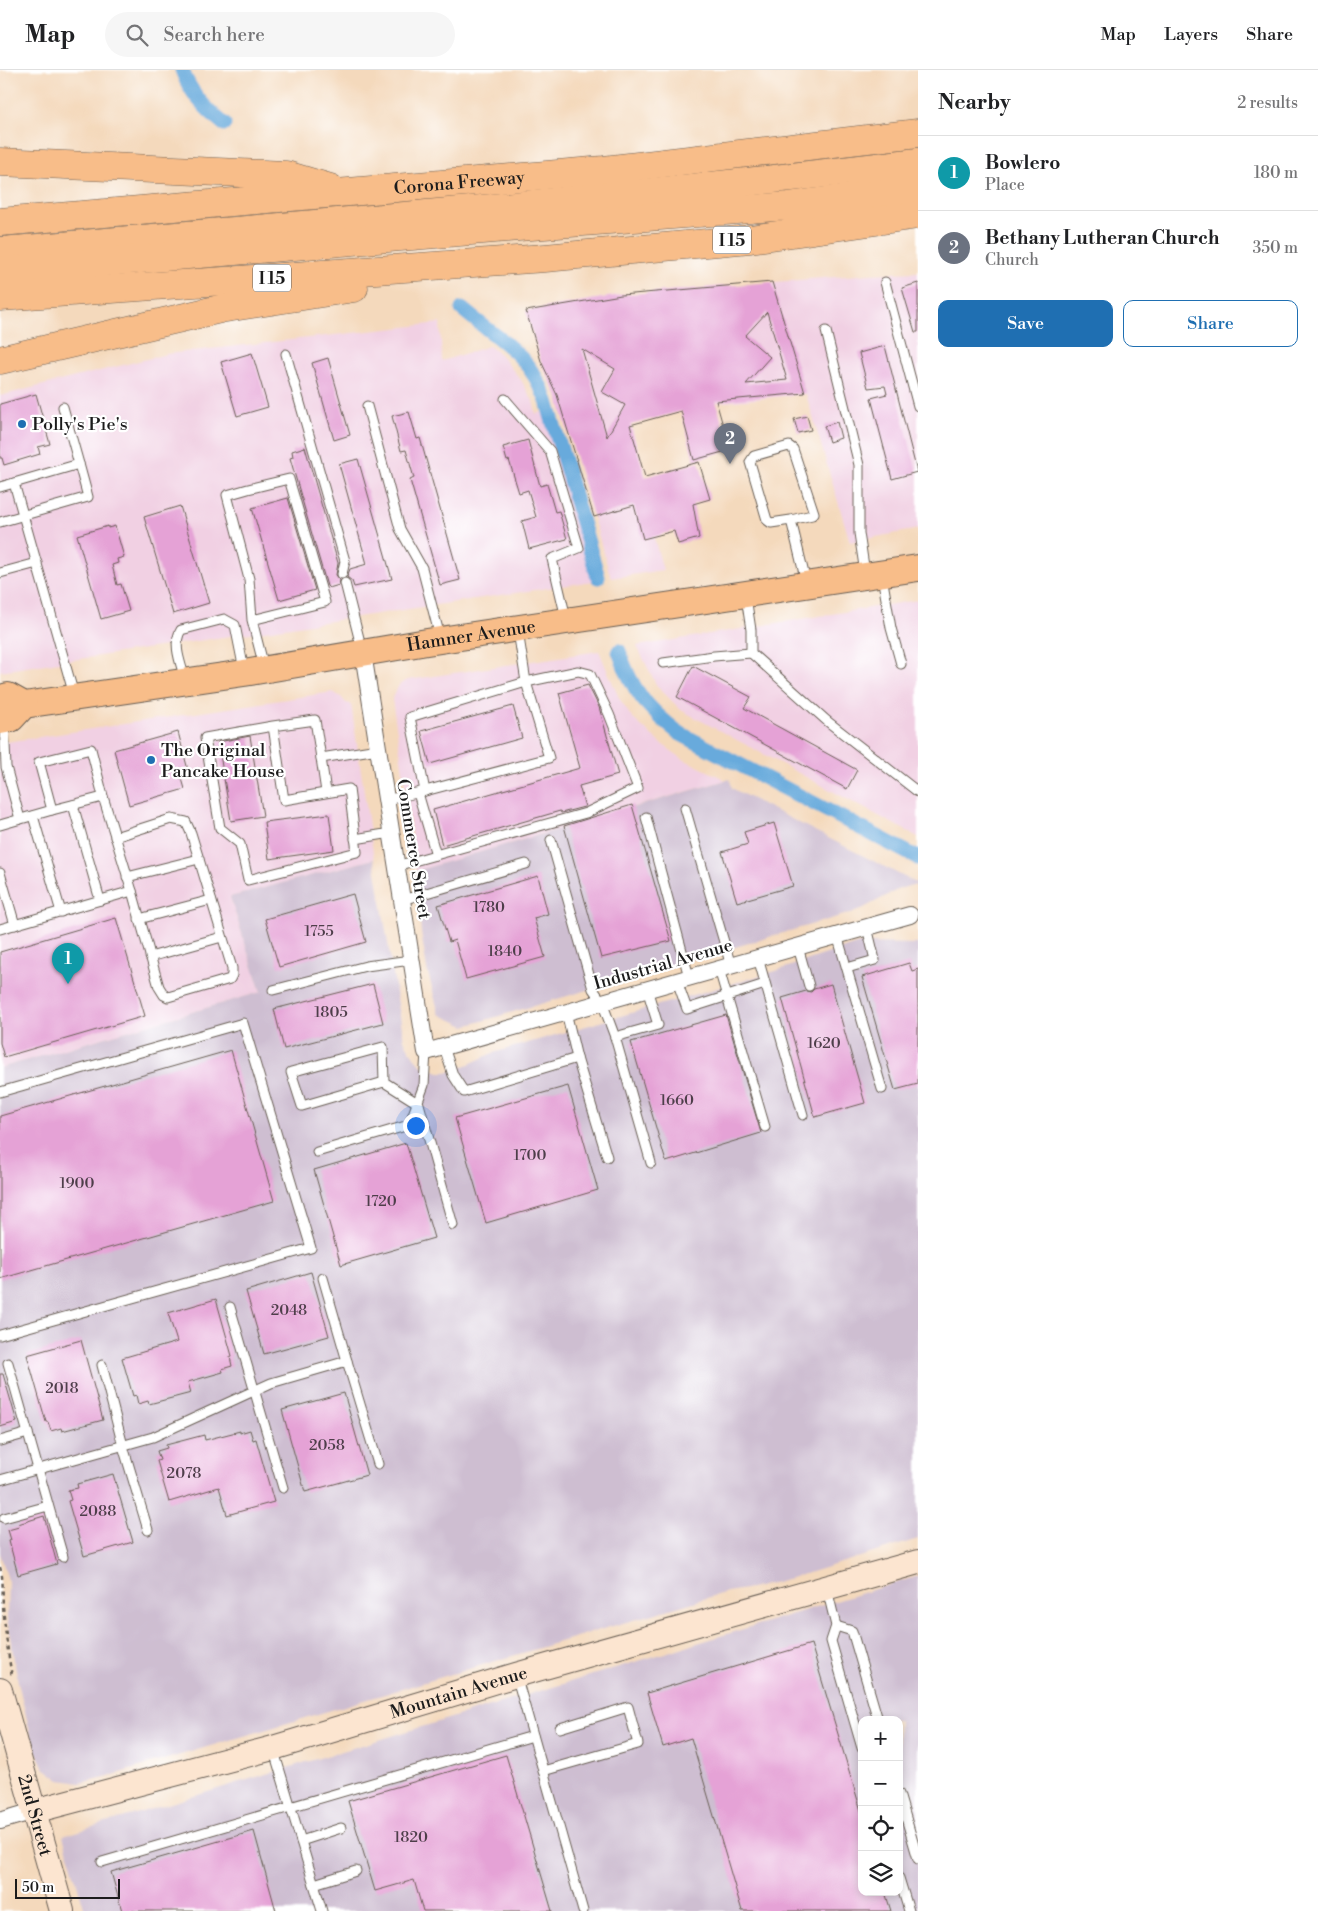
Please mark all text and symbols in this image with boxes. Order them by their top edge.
search box [105,12,455,57]
text: Map [25,20,75,50]
icon: search [123,21,151,49]
text: Search here [163,23,265,47]
text: Map [1101,23,1136,46]
text: Layers [1164,23,1218,46]
text: Share [1246,23,1293,46]
text: Nearby [938,90,1011,116]
text: 2 results [1237,93,1298,113]
text: Bowlero [985,151,1060,175]
text: 1 [950,163,958,183]
text: 180 m [1254,163,1298,183]
street label: Corona Freeway [393,166,526,200]
text: Place [985,175,1025,195]
road number: I 15 [713,226,751,254]
text: Bethany Lutheran Church [985,226,1219,250]
text: 2 [949,238,959,258]
text: 350 m [1252,238,1298,258]
text: Church [985,250,1039,270]
road number: I 15 [253,264,291,292]
button: Save [938,300,1113,347]
button: Share [1123,300,1298,347]
place label: Polly's Pie's [32,413,128,436]
marker: Polly's Pie's [16,418,28,430]
pin: 2 [714,423,746,464]
street label: Hamner Avenue [405,615,537,657]
place label: The Original Pancake House [161,739,284,783]
marker: The Original Pancake House [145,754,157,766]
street label: Commerce Street [391,777,436,921]
house number: 1780 [473,898,505,917]
house number: 1755 [304,922,334,941]
street label: Industrial Avenue [591,934,736,995]
house number: 1840 [488,942,522,961]
pin: 1 [52,943,84,984]
house number: 1805 [314,1003,348,1022]
house number: 1620 [807,1034,841,1053]
house number: 1660 [660,1091,694,1110]
your location [403,1113,429,1139]
house number: 1700 [514,1146,546,1165]
house number: 1900 [60,1174,95,1193]
house number: 1720 [365,1192,397,1211]
house number: 2048 [271,1301,307,1320]
house number: 2018 [45,1379,79,1398]
house number: 2058 [309,1436,345,1455]
house number: 2078 [167,1464,201,1483]
house number: 2088 [80,1502,116,1521]
street label: Mountain Avenue [387,1661,530,1724]
map controls [858,1716,903,1896]
button: + [858,1716,903,1761]
button: − [858,1761,903,1806]
street label: 2nd Street [12,1772,57,1859]
button: locate [858,1806,903,1851]
house number: 1820 [394,1828,428,1847]
button: layers [858,1851,903,1896]
scale bar [15,1876,120,1899]
text: 50 m [22,1879,54,1897]

